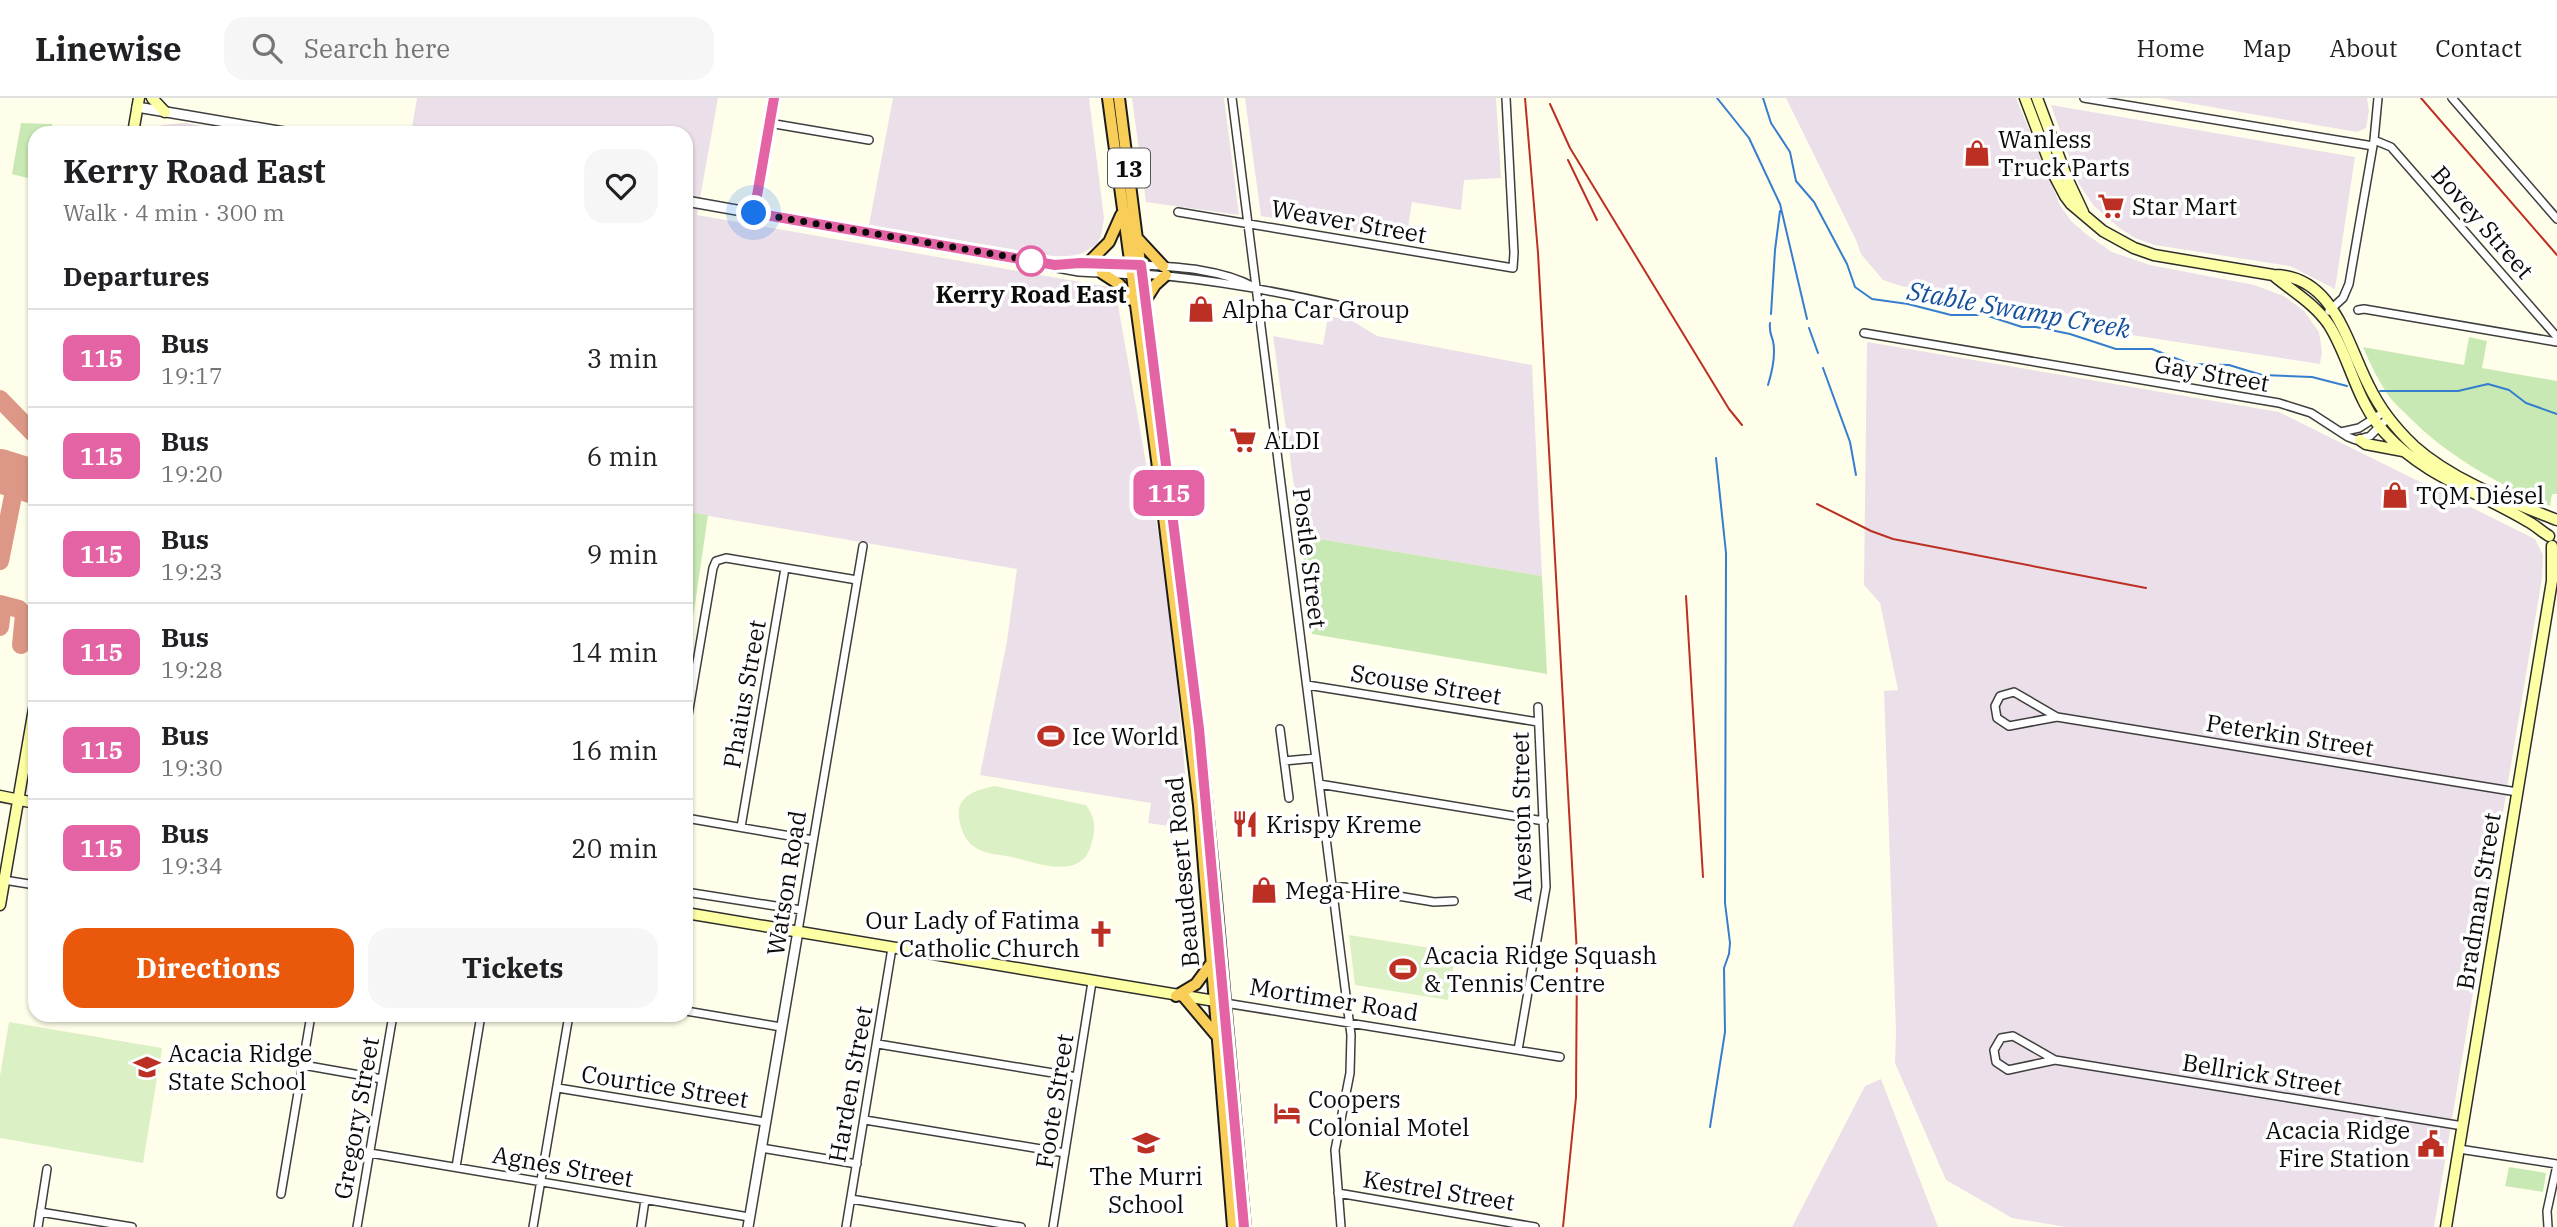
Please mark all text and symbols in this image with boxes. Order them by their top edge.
search box [224,17,714,80]
text: Linewise [35,27,182,70]
icon: search [248,29,286,67]
text: Search here [304,31,450,65]
text: Home [2137,32,2205,64]
text: Map [2243,32,2291,64]
text: About [2329,32,2397,64]
text: Contact [2435,32,2522,64]
place label: Wanless Truck Parts [1998,123,2130,183]
shop icon: Wanless Truck Parts [1962,138,1992,168]
road number: 13 [1108,148,1150,188]
text: Kerry Road East [63,149,326,192]
button: heart [584,149,658,223]
street label: Bovey Street [2425,158,2541,286]
place label: Star Mart [2132,190,2237,222]
supermarket icon: Star Mart [2096,191,2126,221]
street label: Weaver Street [1269,192,1429,250]
your location [736,195,771,230]
text: Walk · 4 min · 300 m [63,197,285,227]
marker: Kerry Road East [1016,246,1046,276]
text: Departures [63,259,209,293]
water label: Stable Swamp Creek [1904,272,2134,345]
place label: Kerry Road East [936,278,1127,310]
place label: Alpha Car Group [1222,293,1409,325]
shop icon: Alpha Car Group [1186,294,1216,324]
text: Bus [161,326,209,360]
text: 3 min [587,341,658,375]
text: 115 [80,342,123,374]
street label: Gay Street [2152,347,2272,399]
text: 19:17 [161,360,223,390]
text: Bus [161,424,209,458]
place label: ALDI [1264,424,1320,456]
supermarket icon: ALDI [1228,425,1258,455]
text: 6 min [587,439,658,473]
text: 115 [80,440,123,472]
text: 19:20 [161,458,223,488]
line badge: 115 [1129,470,1209,516]
text: 115 [1147,477,1191,509]
place label: TQM Diésel [2416,479,2544,511]
shop icon: TQM Diésel [2380,480,2410,510]
street label: Postle Street [1286,486,1334,630]
text: Bus [161,522,209,556]
text: 9 min [587,537,658,571]
text: 115 [80,538,123,570]
text: 19:23 [161,556,223,586]
street label: Phaius Street [715,617,773,771]
text: Bus [161,620,209,654]
text: 14 min [571,635,658,669]
text: 115 [80,636,123,668]
text: 19:28 [161,654,223,684]
street label: Scouse Street [1348,656,1504,712]
street label: Peterkin Street [2204,706,2376,764]
text: Bus [161,718,209,752]
place label: Ice World [1072,720,1179,752]
sports icon: Ice World [1036,721,1066,751]
street label: Alveston Street [1504,731,1538,903]
text: 16 min [571,733,658,767]
text: 115 [80,734,123,766]
text: 19:30 [161,752,223,782]
street label: Beaudesert Road [1158,775,1206,969]
street label: Watson Road [759,808,813,958]
place label: Krispy Kreme [1266,808,1422,840]
restaurant icon: Krispy Kreme [1230,809,1260,839]
street label: Bradman Street [2448,810,2508,992]
text: Bus [161,816,209,850]
text: 20 min [571,831,658,865]
text: 115 [80,832,123,864]
text: 19:34 [161,850,223,880]
place label: Mega Hire [1285,874,1400,906]
shop icon: Mega Hire [1249,875,1279,905]
place label: Our Lady of Fatima Catholic Church [865,904,1080,964]
church icon: Our Lady of Fatima Catholic Church [1086,919,1116,949]
button: Directions [63,928,354,1008]
button: Tickets [368,928,658,1008]
place label: Acacia Ridge Squash & Tennis Centre [1424,939,1657,999]
sports icon: Acacia Ridge Squash & Tennis Centre [1388,954,1418,984]
street label: Mortimer Road [1247,970,1421,1028]
street label: Harden Street [820,1003,880,1165]
street label: Foote Street [1028,1031,1080,1171]
street label: Gregory Street [326,1034,386,1202]
place label: Acacia Ridge State School [168,1037,312,1097]
street label: Bellrick Street [2180,1046,2344,1102]
school or university icon: Acacia Ridge State School [132,1052,162,1082]
street label: Courtice Street [579,1057,751,1115]
place label: Coopers Colonial Motel [1308,1083,1469,1143]
hotel icon: Coopers Colonial Motel [1272,1098,1302,1128]
place label: Acacia Ridge Fire Station [2266,1114,2410,1174]
school or university icon: The Murri School [1131,1128,1161,1158]
public building icon: Acacia Ridge Fire Station [2416,1129,2446,1159]
street label: Agnes Street [490,1138,636,1194]
place label: The Murri School [1089,1160,1203,1220]
street label: Kestrel Street [1361,1162,1517,1218]

